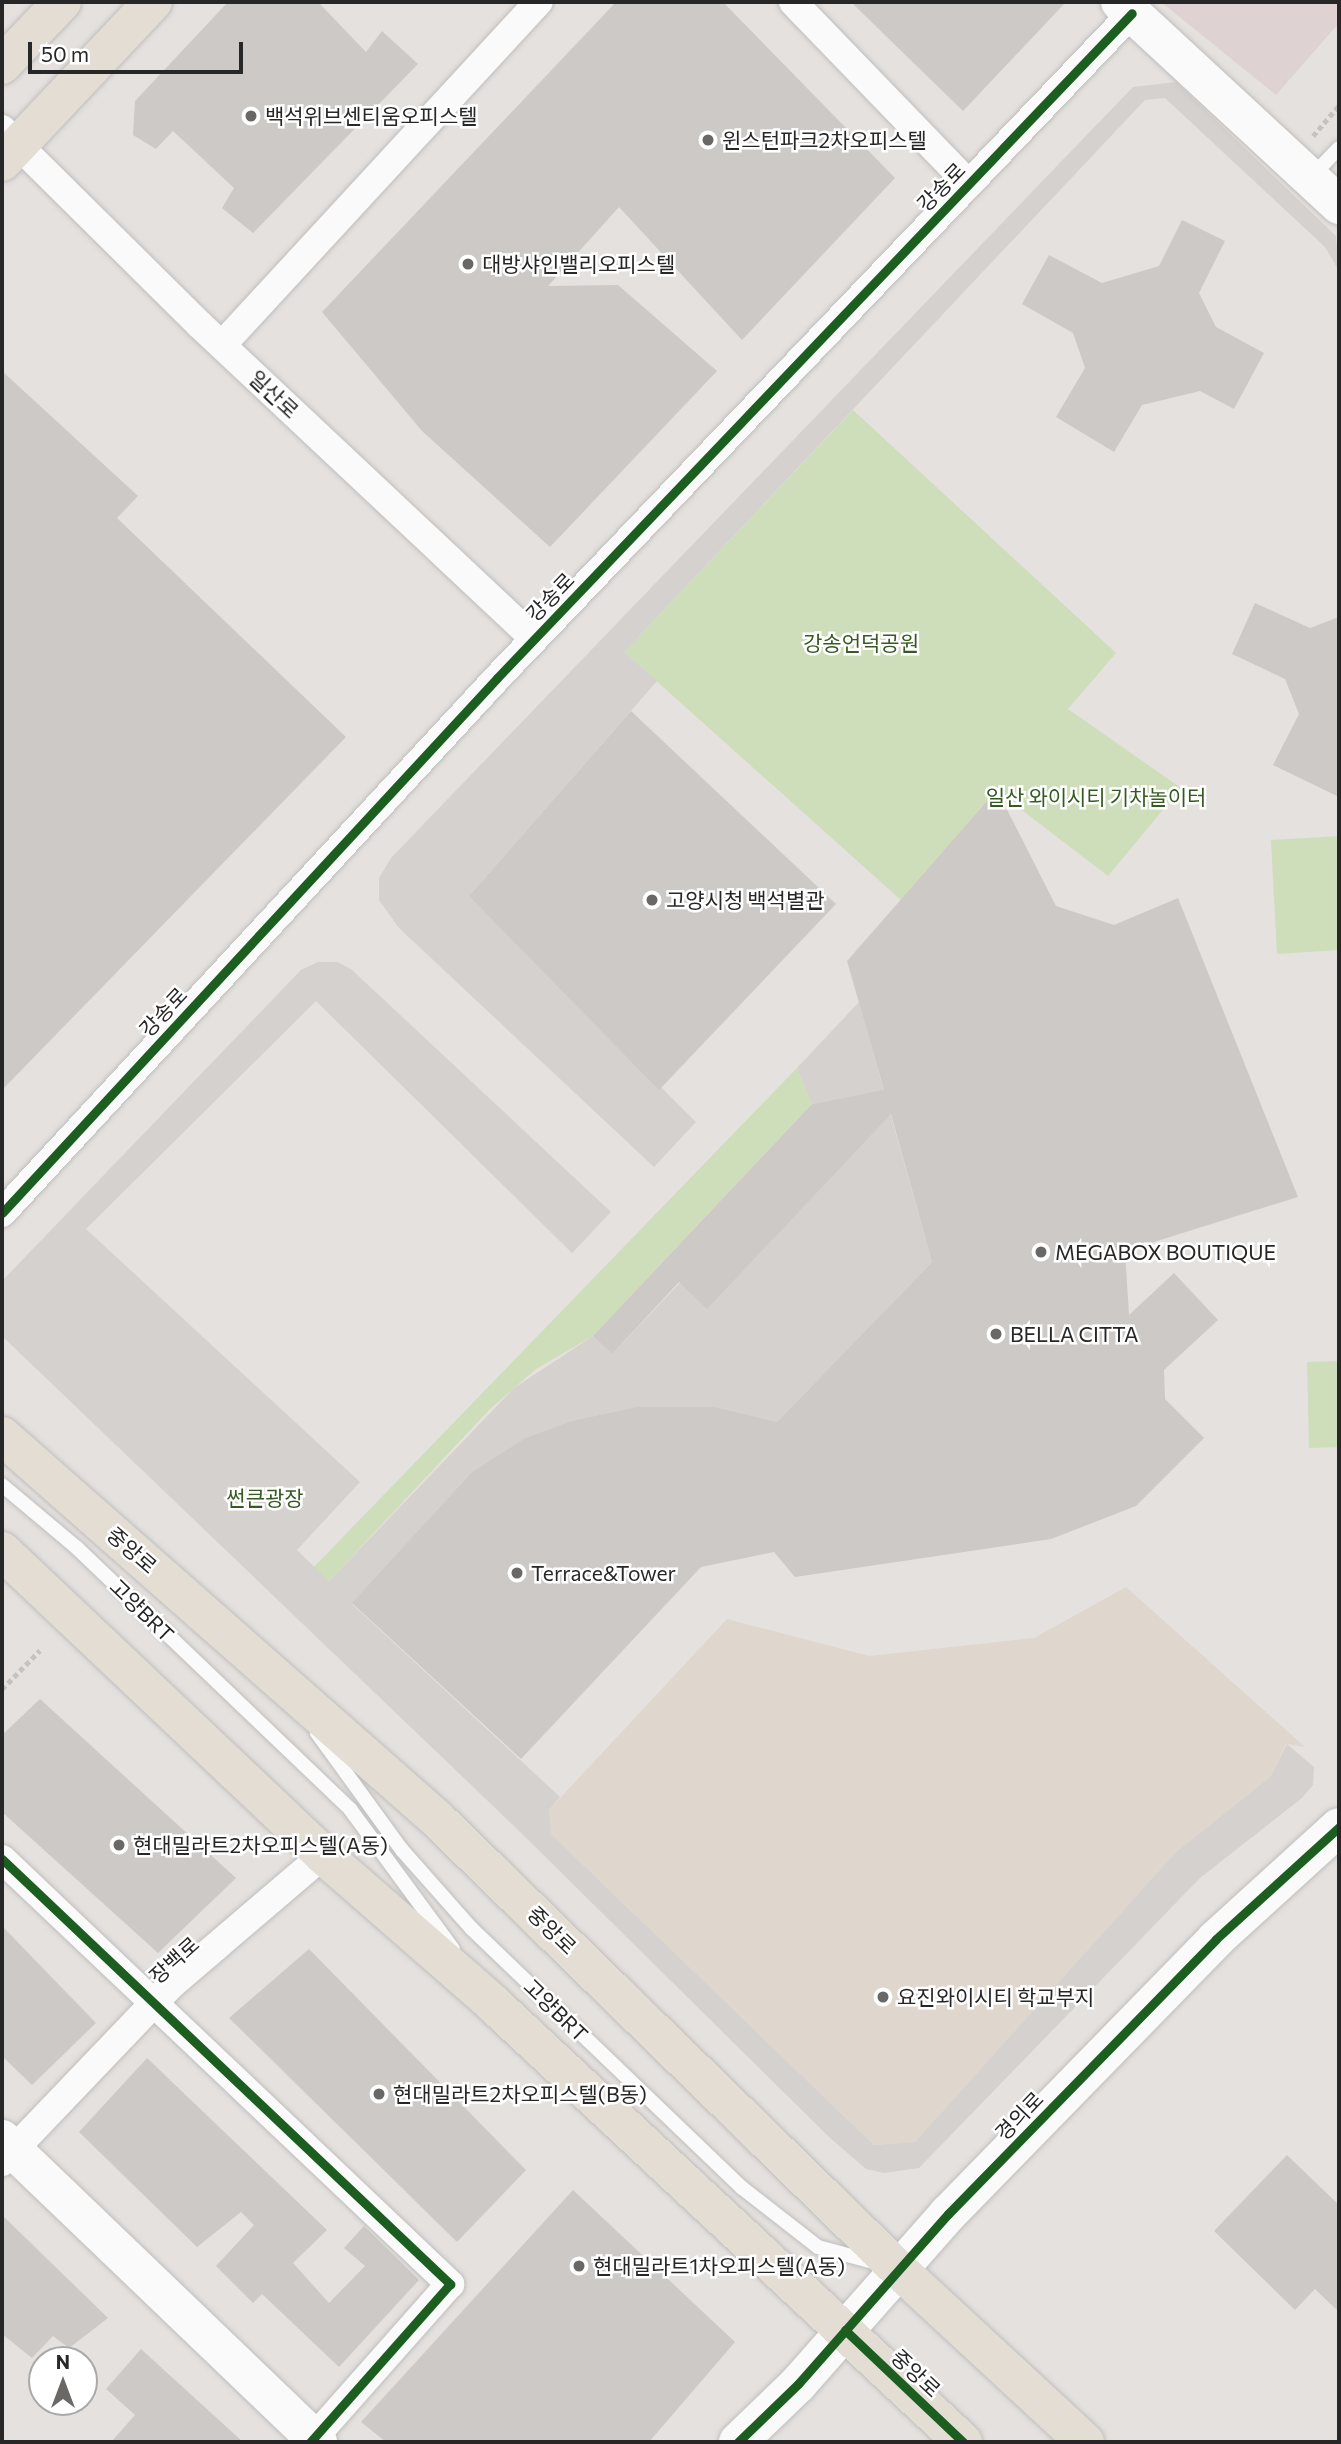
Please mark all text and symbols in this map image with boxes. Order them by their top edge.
scale bar [32,28,247,72]
text: 50 m [41,41,89,66]
place label: 백석위브센티움오피스텔 [265,103,478,129]
marker: 백석위브센티움오피스텔 [243,108,259,124]
place label: 윈스턴파크2차오피스텔 [722,127,927,153]
marker: 윈스턴파크2차오피스텔 [700,132,716,148]
street label: 강송로 [912,157,970,217]
place label: 대방샤인밸리오피스텔 [482,251,675,277]
marker: 대방샤인밸리오피스텔 [460,256,476,272]
street label: 일산로 [244,365,304,423]
street label: 강송로 [521,567,579,627]
park label: 강송언덕공원 [803,630,919,656]
park label: 일산 와이시티 기차놀이터 [986,784,1206,810]
place label: 고양시청 백석별관 [666,887,825,913]
marker: 고양시청 백석별관 [644,892,660,908]
street label: 강송로 [134,982,192,1042]
place label: MEGABOX BOUTIQUE [1055,1239,1276,1265]
marker: MEGABOX BOUTIQUE [1033,1244,1049,1260]
place label: BELLA CITTA [1010,1321,1138,1347]
marker: BELLA CITTA [988,1326,1004,1342]
park label: 썬큰광장 [226,1485,304,1511]
street label: 중앙로 [102,1521,162,1579]
place label: Terrace&Tower [531,1560,676,1586]
marker: Terrace&Tower [509,1565,525,1581]
street label: 고양BRT [105,1573,179,1647]
place label: 현대밀라트2차오피스텔(A동) [133,1832,388,1858]
marker: 현대밀라트2차오피스텔(A동) [111,1837,127,1853]
street label: 중앙로 [522,1901,582,1959]
street label: 장백로 [144,1931,204,1989]
street label: 고양BRT [519,1973,593,2047]
place label: 요진와이시티 학교부지 [897,1984,1094,2010]
marker: 요진와이시티 학교부지 [875,1989,891,2005]
place label: 현대밀라트2차오피스텔(B동) [393,2081,647,2107]
marker: 현대밀라트2차오피스텔(B동) [371,2086,387,2102]
street label: 경의로 [990,2086,1048,2146]
place label: 현대밀라트1차오피스텔(A동) [593,2253,845,2279]
marker: 현대밀라트1차오피스텔(A동) [571,2258,587,2274]
street label: 중앙로 [886,2344,946,2402]
north arrow [28,2346,98,2416]
text: N [56,2350,70,2373]

